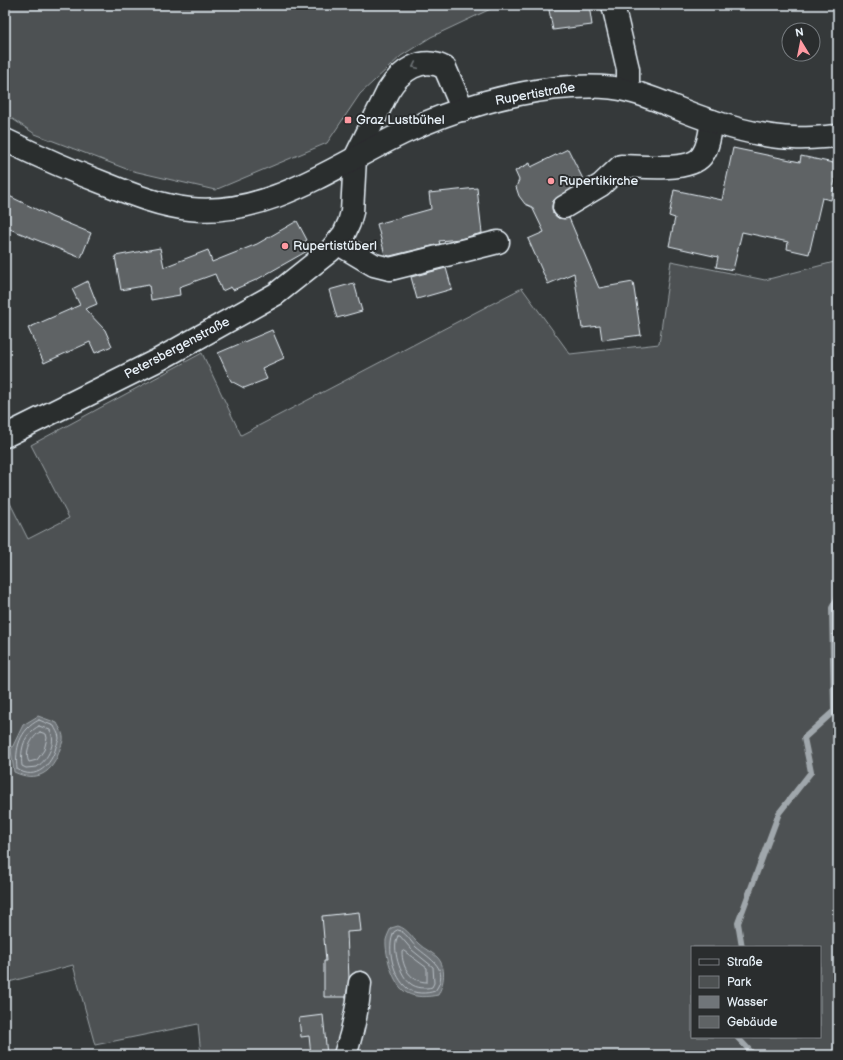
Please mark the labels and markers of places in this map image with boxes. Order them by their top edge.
place label: Graz Lustbühel [356,112,445,128]
marker: Graz Lustbühel [343,115,353,125]
place label: Rupertikirche [559,173,639,189]
marker: Rupertikirche [546,176,556,186]
place label: Rupertistüberl [293,238,377,254]
marker: Rupertistüberl [280,241,290,251]

